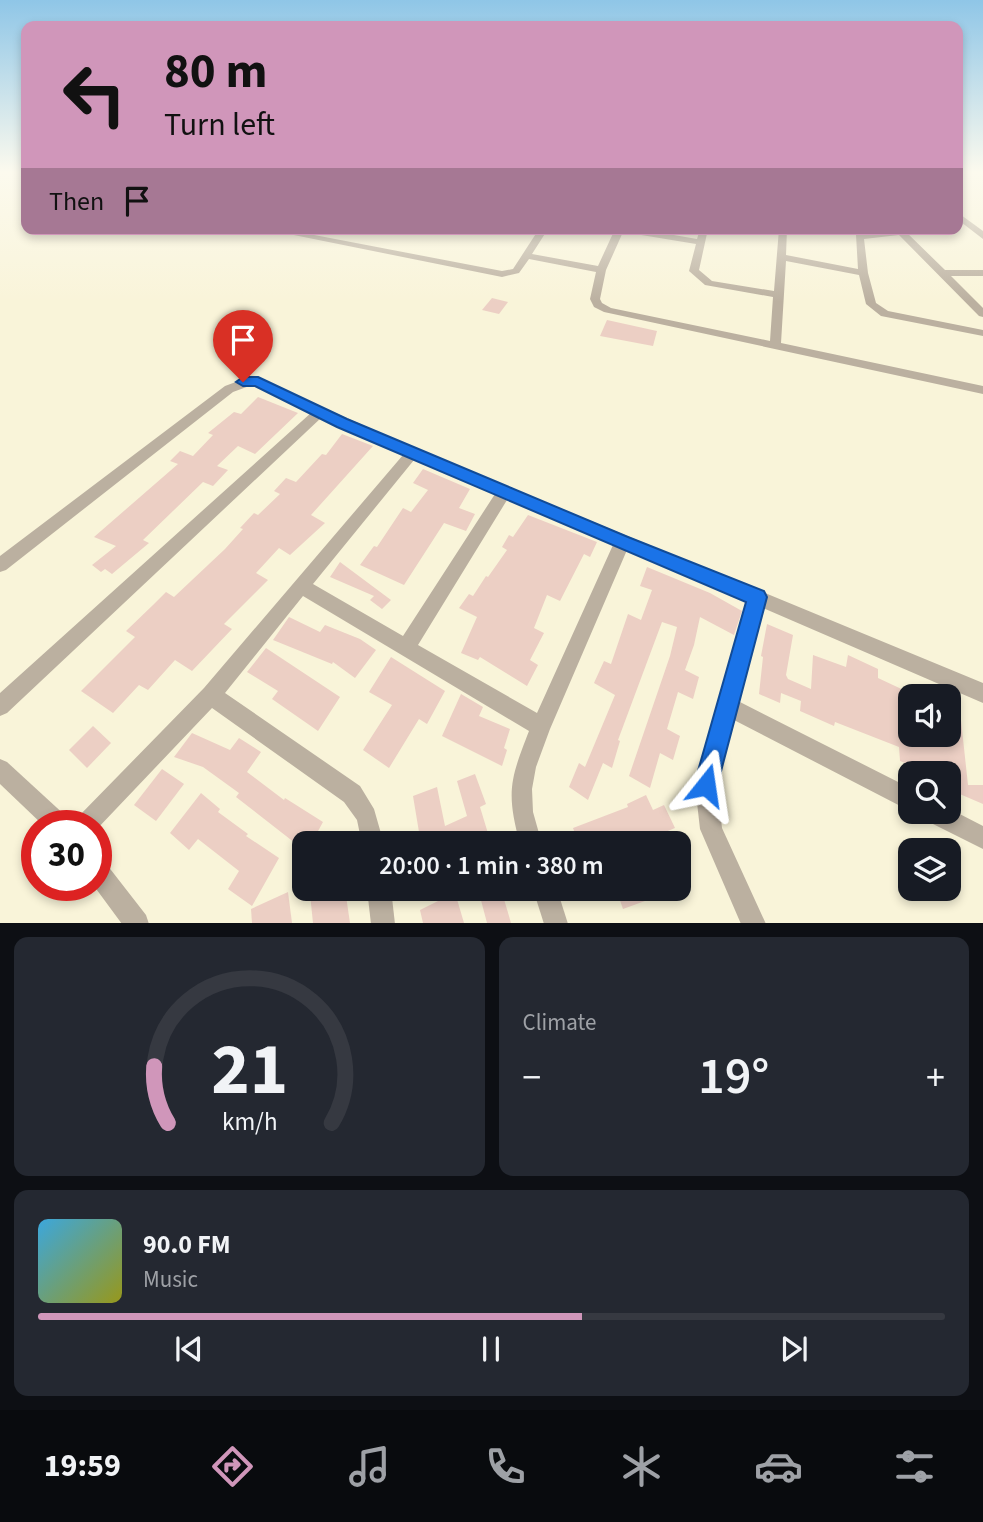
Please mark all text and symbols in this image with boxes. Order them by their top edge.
text: 80 m [164,37,268,107]
icon: left [49,49,140,140]
text: Turn left [164,102,275,148]
icon: arrive [118,182,156,220]
text: Then [49,183,104,220]
pin [213,310,273,382]
icon: arrive [224,321,262,359]
map controls [898,684,961,901]
button: sound [898,684,961,747]
position arrow [669,748,743,822]
button: search [898,761,961,824]
speed limit sign: 30 [21,810,112,901]
button: layers [898,838,961,901]
text: 20:00 · 1 min · 380 m [379,847,604,884]
text: Climate [523,1006,596,1039]
text: 21 [211,1018,288,1122]
text: 19° [698,1040,769,1114]
text: − [523,1051,541,1105]
text: + [926,1051,945,1105]
text: km/h [222,1103,277,1139]
text: 90.0 FM [143,1226,231,1263]
text: Music [143,1263,198,1296]
icon: previous [170,1330,208,1368]
icon: pause [472,1330,510,1368]
icon: next [775,1330,813,1368]
icon: directions [208,1442,257,1491]
icon: music [345,1442,394,1491]
icon: phone [481,1442,530,1491]
icon: climate [617,1442,666,1491]
icon: car [754,1442,803,1491]
icon: filters [890,1442,939,1491]
text: 19:59 [44,1443,121,1489]

